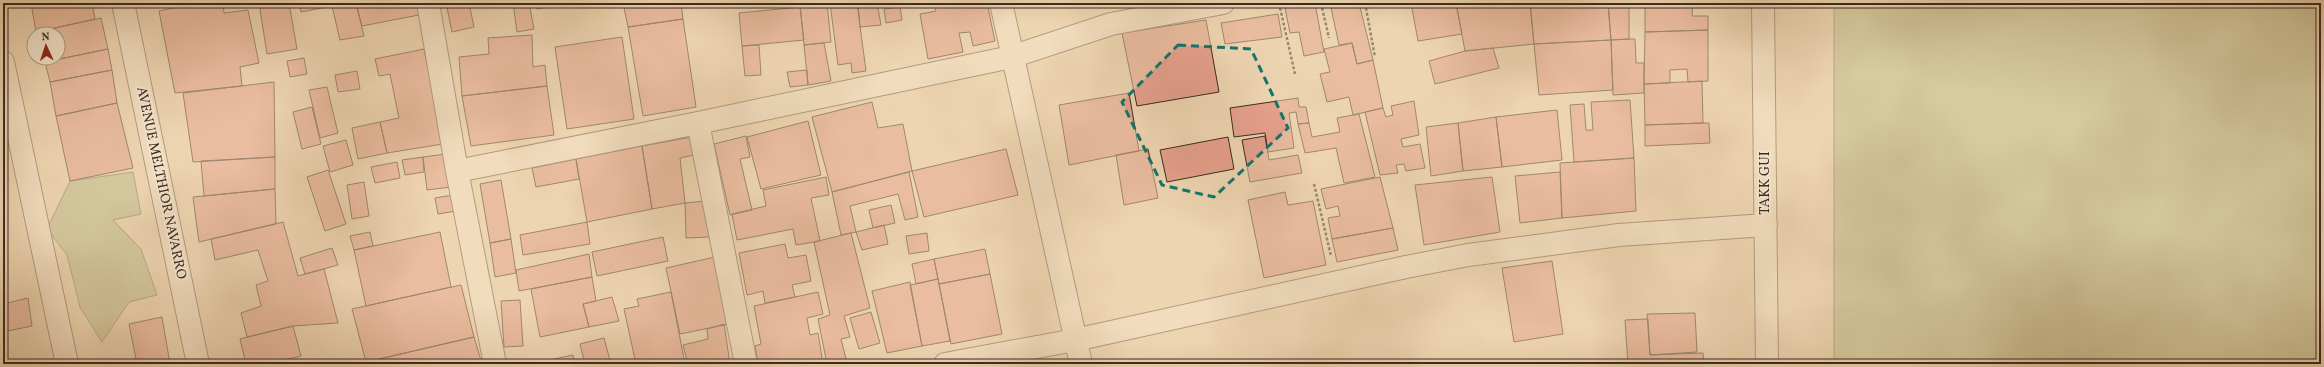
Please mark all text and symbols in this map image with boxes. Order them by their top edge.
north arrow [26,26,66,66]
text: N [41,30,50,45]
street label: AVENUE MELTHIOR NAVARRO [131,85,191,281]
street label: TAKK GUI [1756,151,1775,215]

